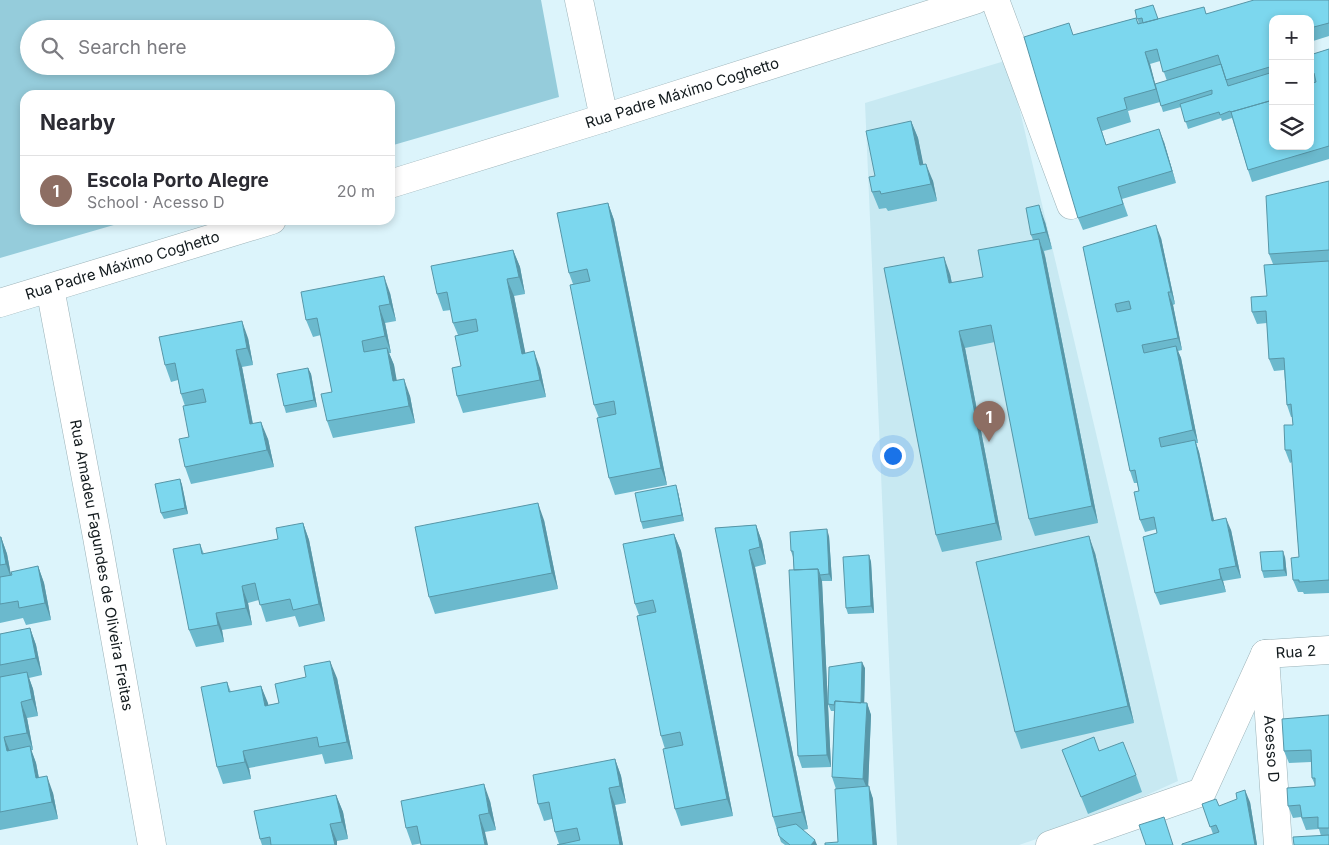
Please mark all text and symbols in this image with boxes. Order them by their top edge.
map controls [1269,15,1314,150]
button: + [1269,15,1314,60]
search box [20,20,395,75]
icon: search [38,34,66,62]
text: Search here [78,36,187,59]
street label: Rua Padre Máximo Coghetto [583,53,781,132]
button: − [1269,60,1314,105]
button: layers [1269,105,1314,150]
text: Nearby [40,110,115,135]
text: Escola Porto Alegre [87,169,269,192]
text: 1 [53,181,59,201]
text: 20 m [337,181,375,201]
text: School · Acesso D [87,192,225,212]
street label: Rua Padre Máximo Coghetto [23,227,222,304]
pin: 1 [973,401,1005,442]
street label: Rua Amadeu Fagundes de Oliveira Freitas [66,418,138,712]
your location [880,443,906,469]
street label: Rua 2 [1275,641,1317,662]
street label: Acesso D [1260,714,1284,783]

